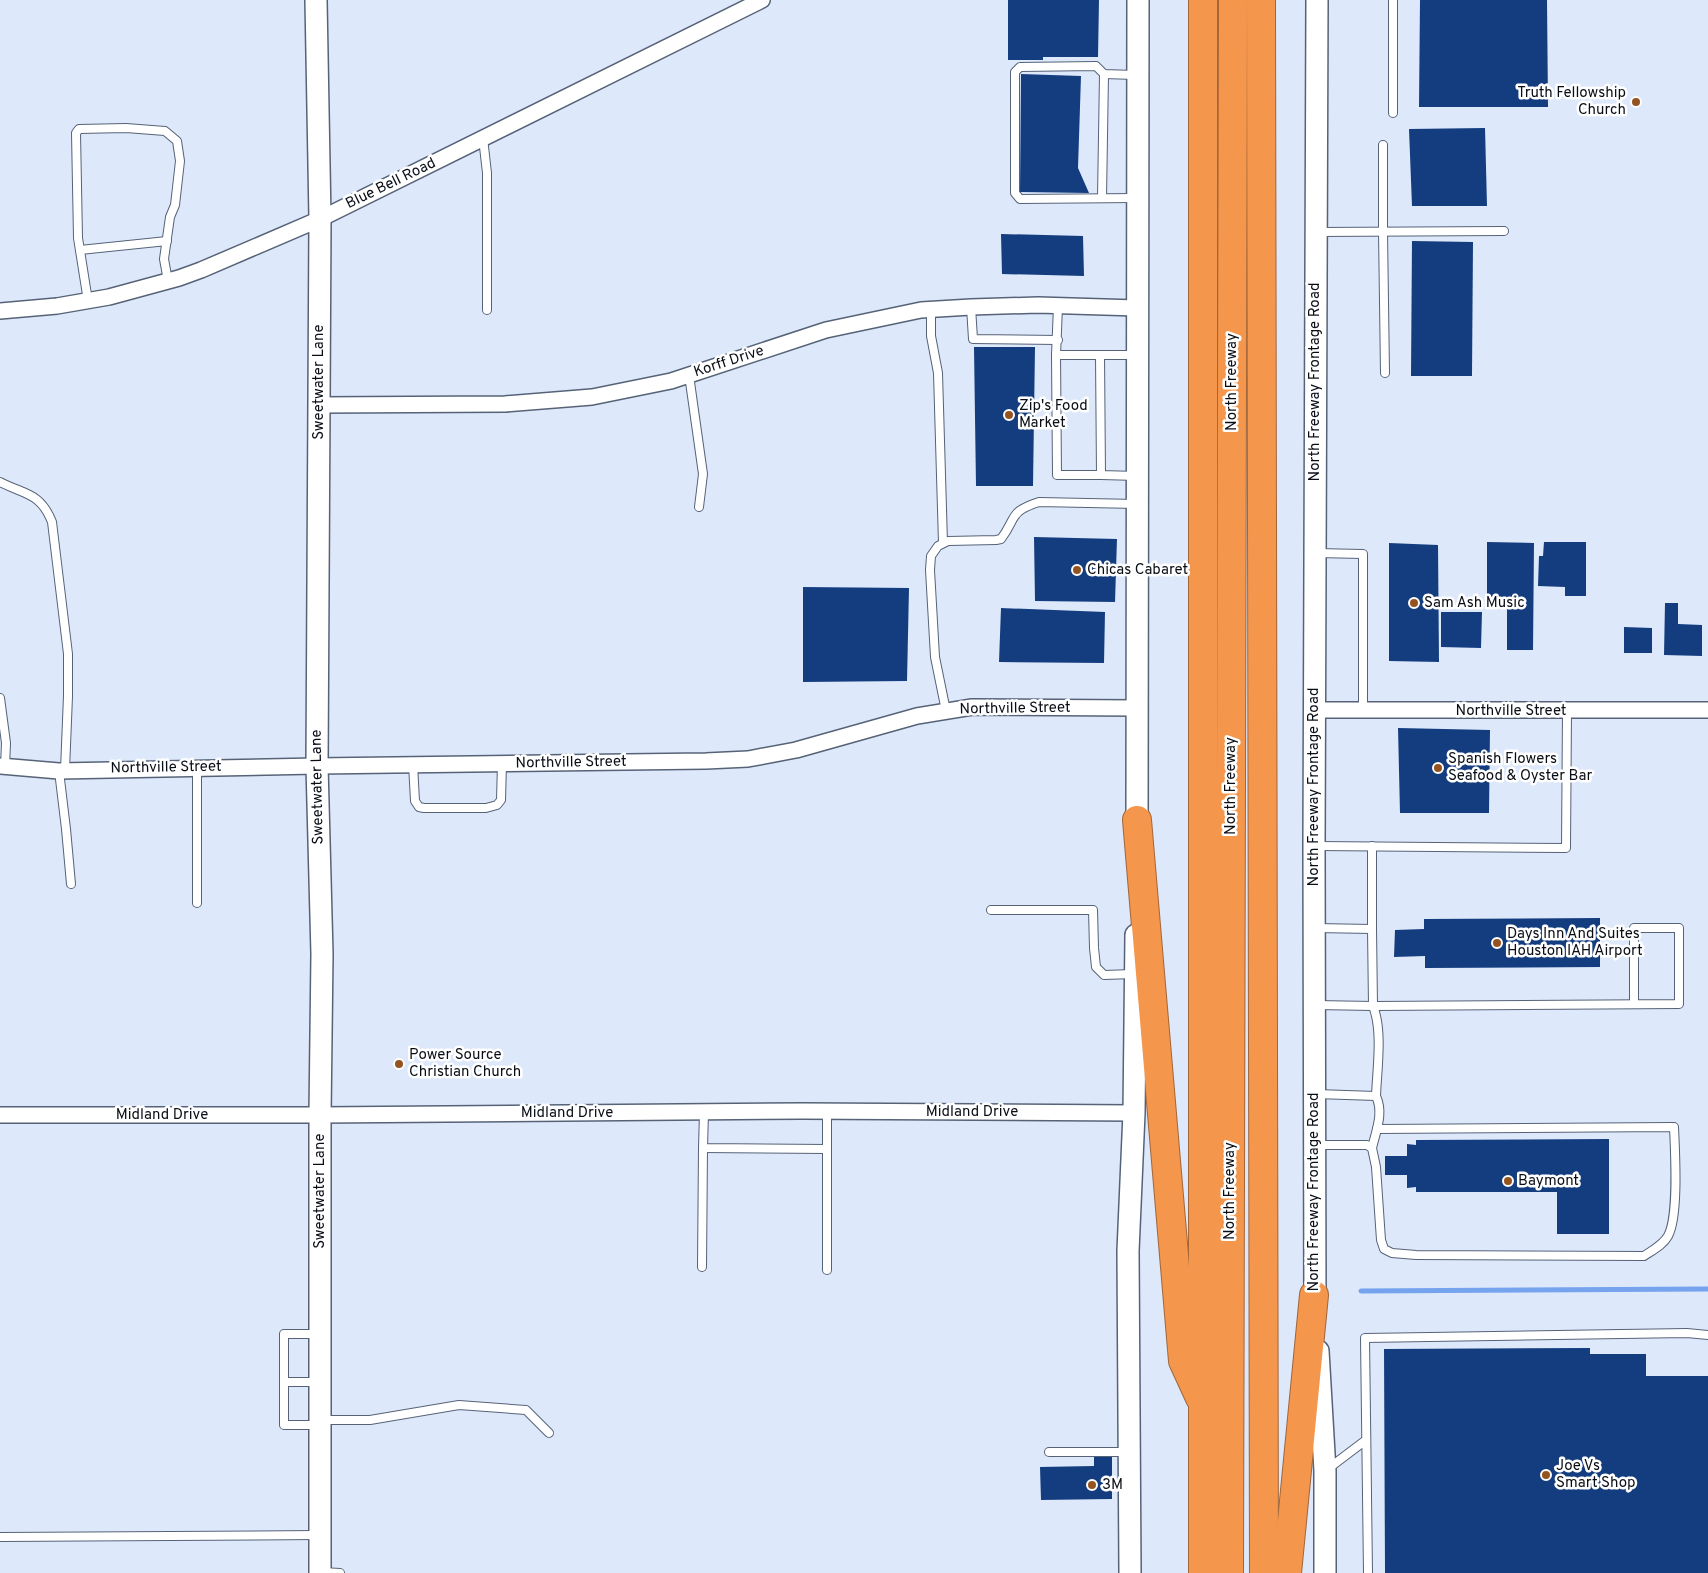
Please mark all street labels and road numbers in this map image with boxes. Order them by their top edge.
street label: Blue Bell Road [343,154,439,214]
street label: North Freeway Frontage Road [1306,283,1325,481]
street label: Sweetwater Lane [310,324,329,440]
street label: North Freeway [1223,333,1242,431]
street label: Korff Drive [691,342,767,382]
street label: North Freeway Frontage Road [1305,688,1324,886]
street label: Northville Street [959,699,1071,719]
street label: Northville Street [1455,702,1567,721]
street label: Sweetwater Lane [307,729,329,845]
street label: North Freeway [1222,737,1241,835]
street label: Northville Street [515,753,627,773]
street label: Northville Street [110,758,222,778]
street label: North Freeway Frontage Road [1305,1093,1324,1291]
street label: Midland Drive [926,1103,1018,1122]
street label: Midland Drive [521,1104,613,1123]
street label: Midland Drive [116,1106,208,1125]
street label: Sweetwater Lane [311,1133,330,1249]
street label: North Freeway [1221,1142,1240,1240]

